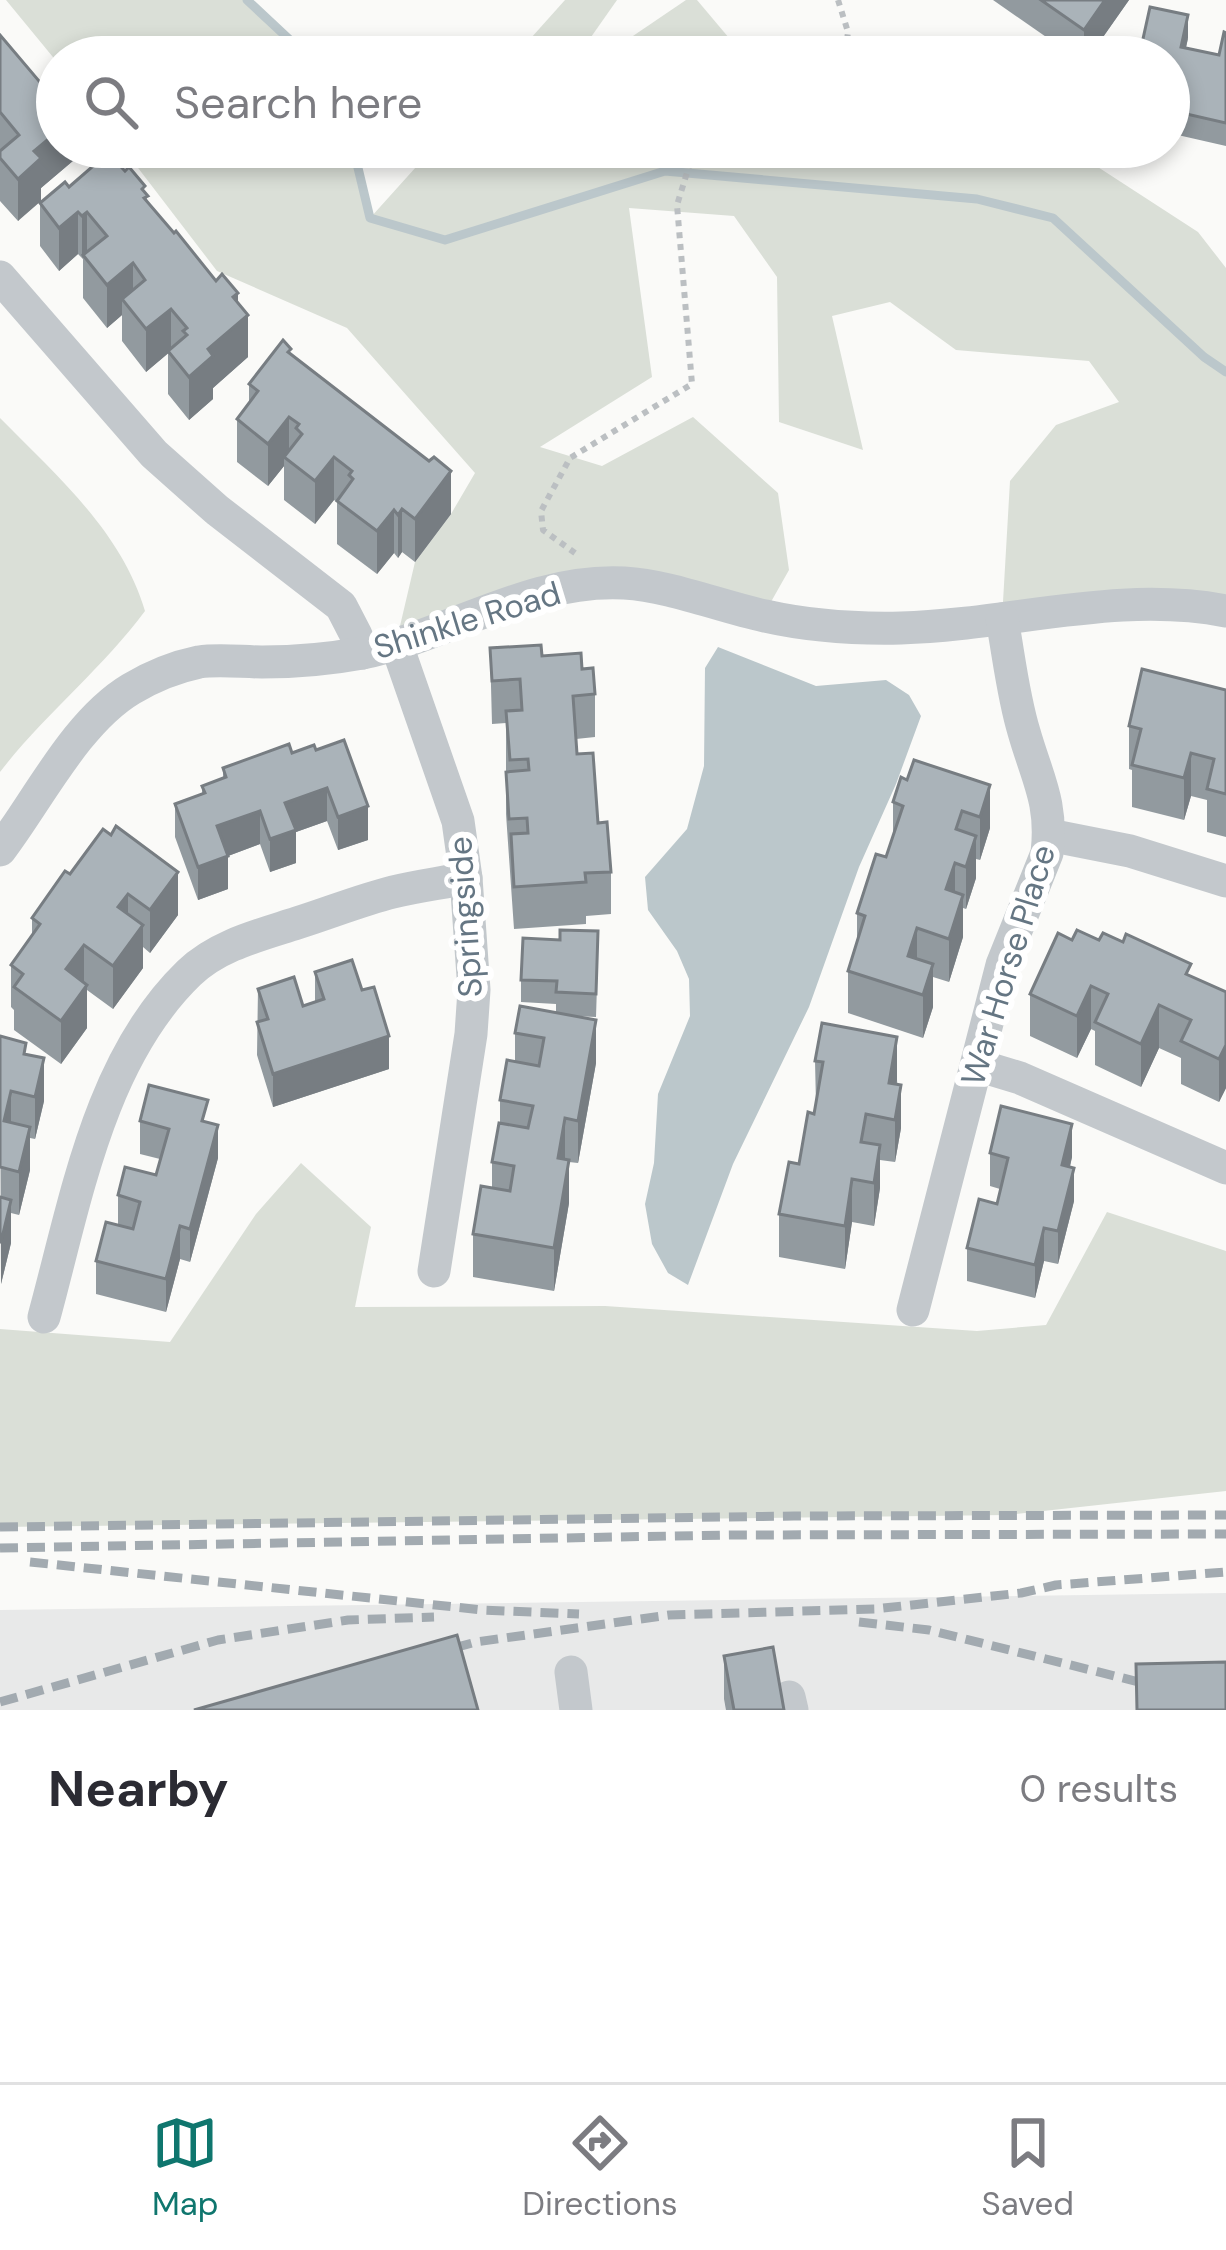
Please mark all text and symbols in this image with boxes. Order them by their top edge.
search box [36,36,1190,168]
icon: search [78,69,144,135]
text: Search here [174,73,422,132]
street label: Shinkle Road [368,571,566,669]
street label: Springside [438,835,492,999]
street label: War Horse Place [951,839,1065,1091]
text: Nearby [48,1755,229,1822]
text: 0 results [1020,1763,1178,1814]
tab: Map [152,2110,218,2225]
tab: Directions [522,2110,678,2225]
tab: Saved [982,2110,1074,2225]

